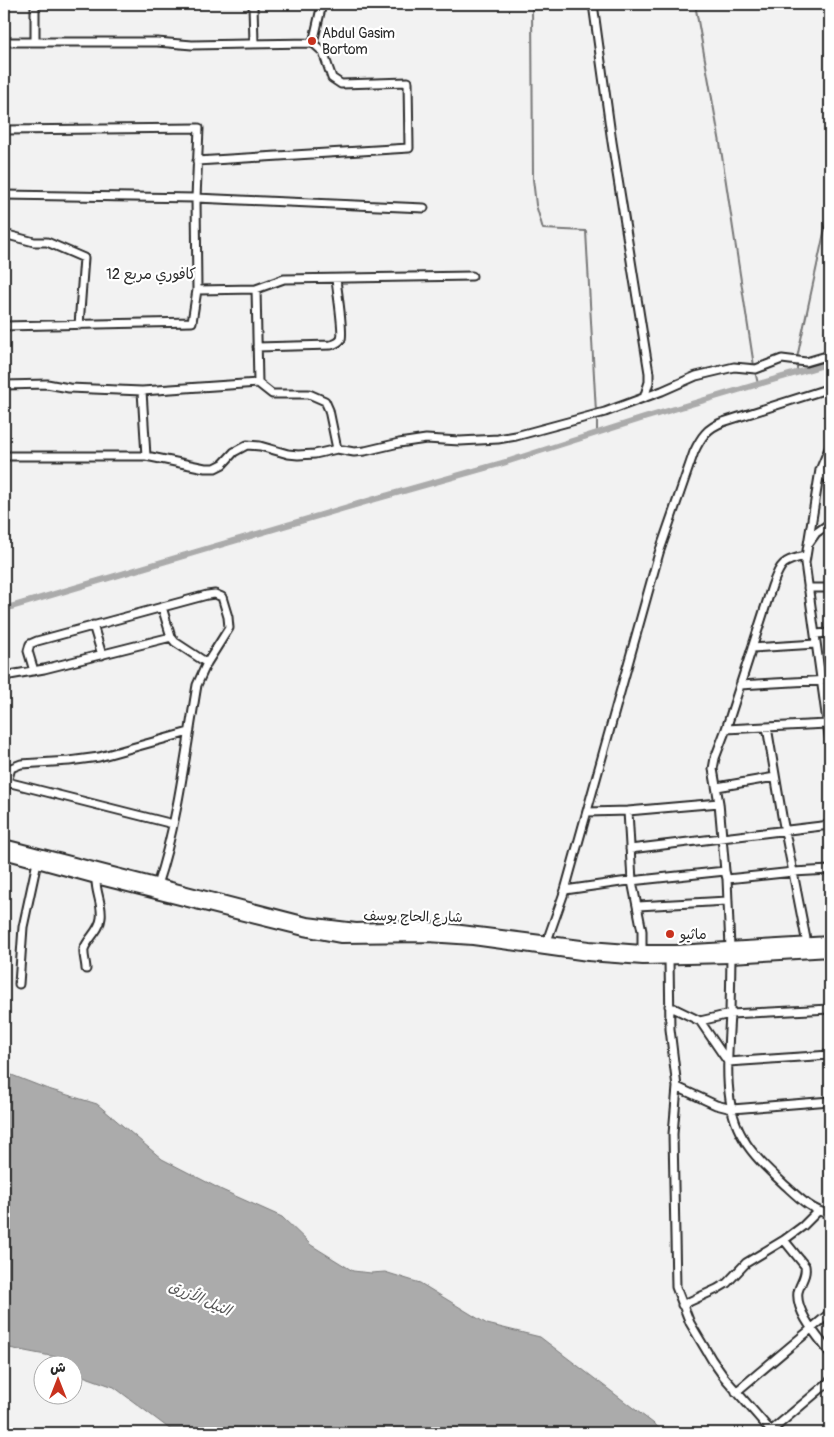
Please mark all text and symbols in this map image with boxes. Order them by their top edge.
place label: Abdul Gasim Bortom [322,25,395,58]
marker: Abdul Gasim Bortom [306,35,318,47]
district label: كافوري مربع 12 [106,265,196,285]
street label: شارع الحاج يوسف [363,907,463,927]
place label: ماثيو [679,926,707,943]
marker: ماثيو [664,928,676,940]
water label: النيل الأزرق [166,1276,236,1321]
north arrow [32,1354,82,1404]
text: ش [50,1359,66,1376]

